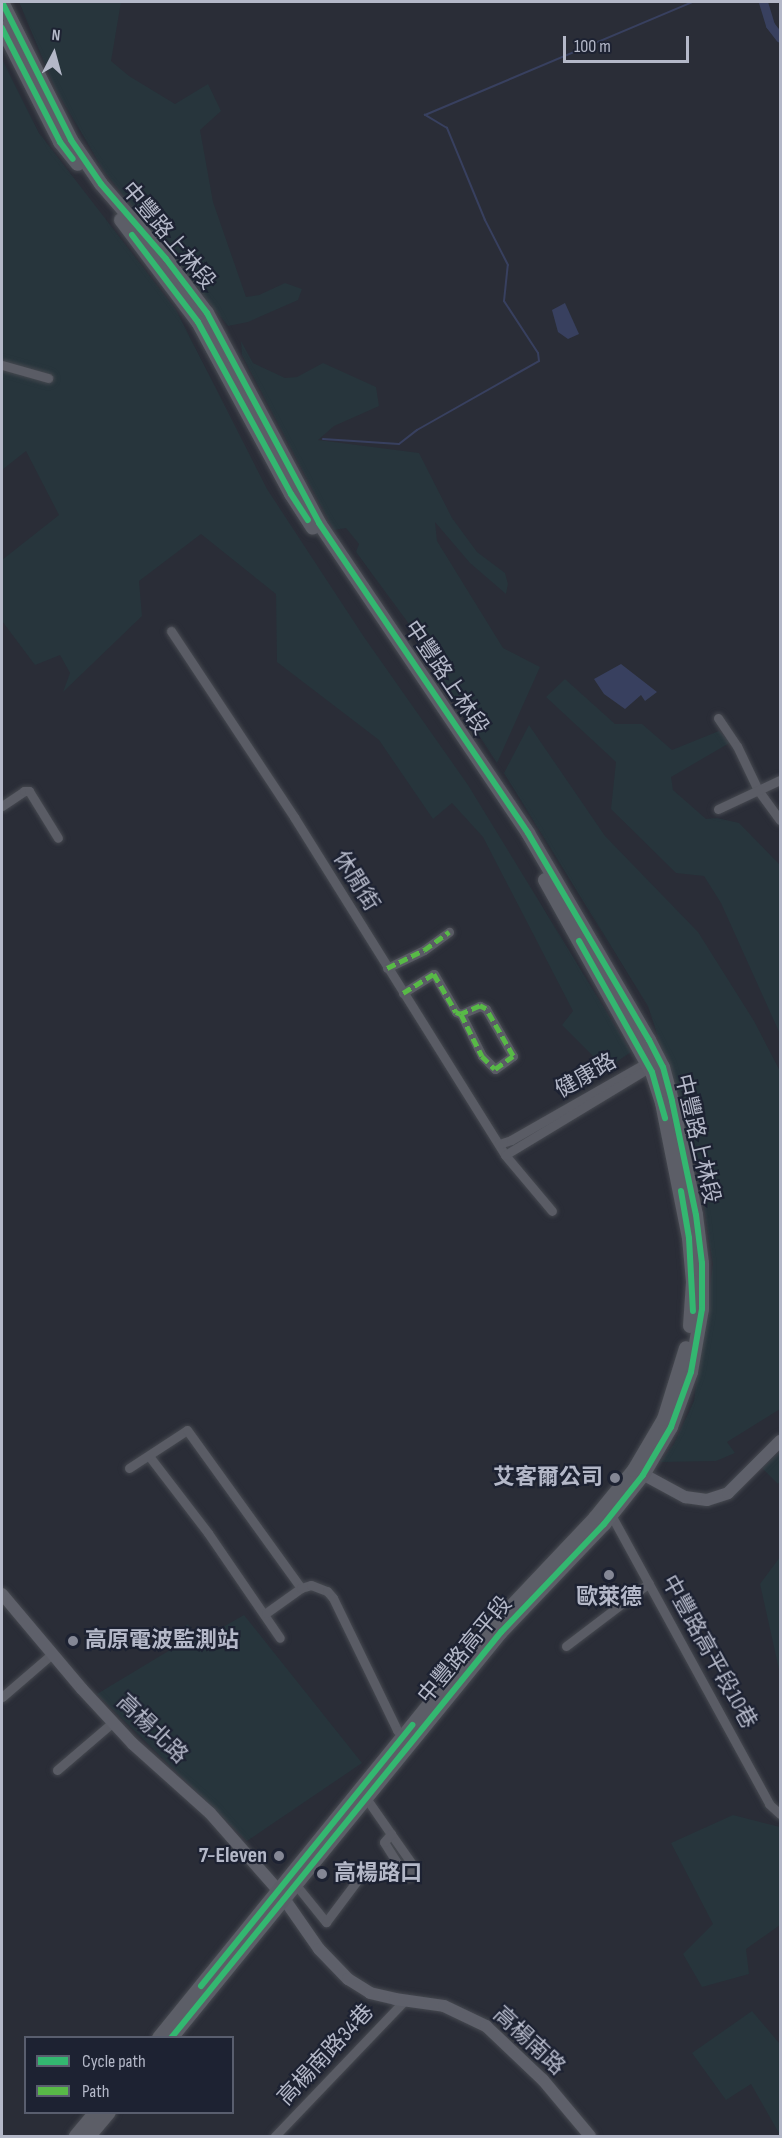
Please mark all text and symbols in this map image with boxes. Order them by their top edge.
north arrow [24,24,84,84]
scale bar [566,24,692,62]
text: N [51,26,61,45]
text: 100 m [574,36,611,57]
street label: 中豐路上林段 [115,177,221,295]
street label: 中豐路上林段 [398,616,494,740]
street label: 休閒街 [327,846,385,916]
street label: 健康路 [551,1048,621,1104]
street label: 中豐路上林段 [669,1072,725,1206]
place label: 艾客爾公司 [493,1465,603,1491]
marker: 艾客爾公司 [608,1471,622,1485]
marker: 歐萊德 [602,1568,616,1582]
street label: 中豐路高平段10巷 [656,1571,762,1733]
place label: 歐萊德 [576,1585,642,1611]
street label: 中豐路高平段 [412,1591,518,1709]
place label: 高原電波監測站 [85,1628,239,1654]
marker: 高原電波監測站 [66,1634,80,1648]
street label: 高楊北路 [111,1689,193,1769]
place label: 7-Eleven [199,1843,267,1869]
marker: 7-Eleven [272,1849,286,1863]
place label: 高楊路口 [334,1861,422,1887]
marker: 高楊路口 [315,1867,329,1881]
street label: 高楊南路34巷 [273,1999,379,2111]
street label: 高楊南路 [488,2001,570,2081]
legend [24,2036,234,2114]
text: Cycle path [82,2051,146,2072]
text: Path [82,2081,110,2102]

